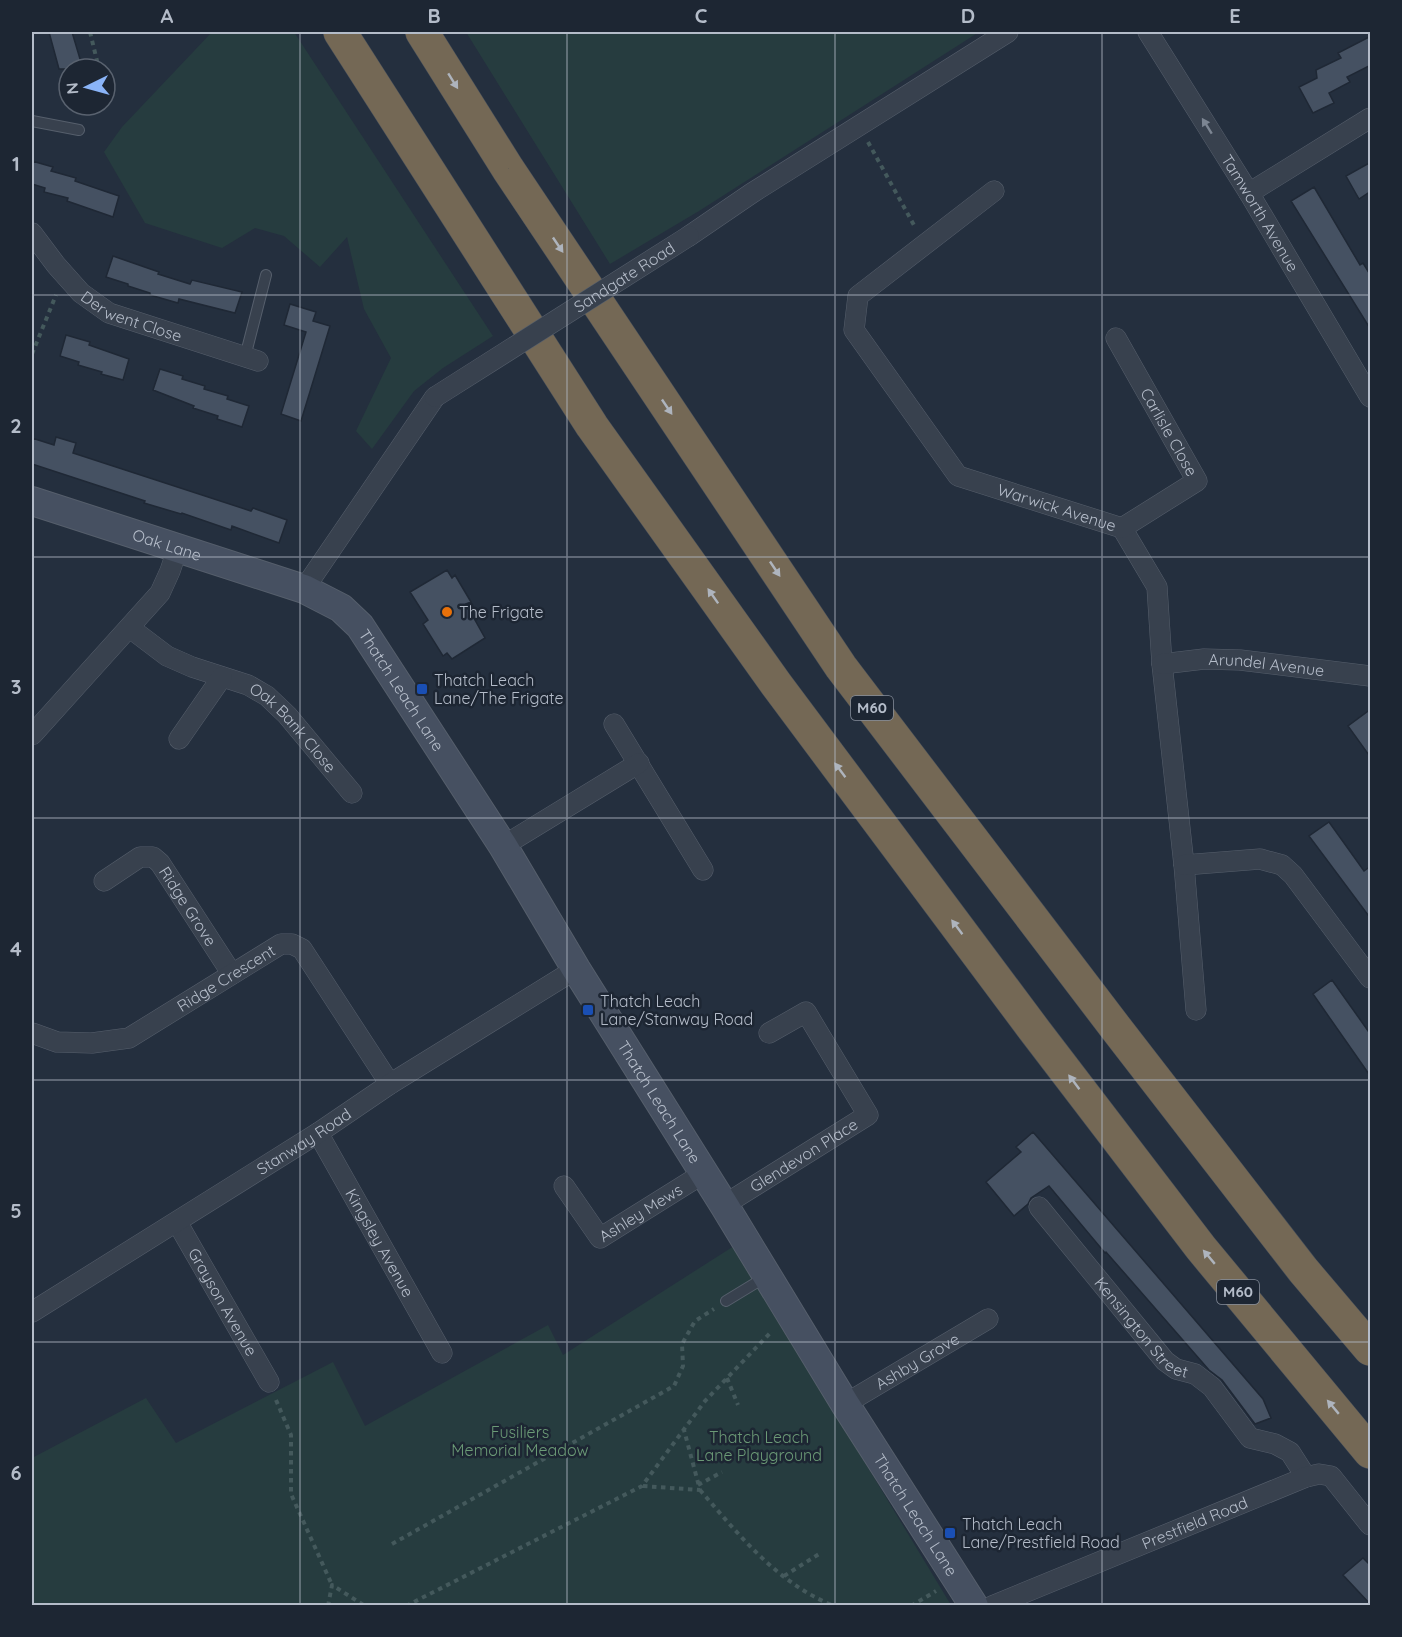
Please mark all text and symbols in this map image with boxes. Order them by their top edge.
text: A [161,3,174,28]
text: B [427,3,441,28]
text: C [695,3,708,28]
text: D [961,3,975,28]
text: E [1229,3,1241,28]
north arrow [57,57,117,117]
one-way arrow [447,73,458,89]
text: N [62,82,83,95]
one-way arrow [1201,117,1212,134]
street label: Tamworth Avenue [1217,150,1303,275]
text: 1 [12,151,20,176]
one-way arrow [552,237,563,253]
street label: Sandgate Road [570,238,678,317]
street label: Derwent Close [77,286,184,346]
street label: Carlisle Close [1136,384,1202,480]
one-way arrow [661,399,672,415]
text: 2 [10,413,22,438]
street label: Warwick Avenue [995,479,1119,536]
street label: Oak Lane [130,524,204,565]
one-way arrow [769,561,780,577]
one-way arrow [707,588,719,604]
place label: The Frigate [459,602,544,622]
marker: The Frigate [440,605,454,619]
street label: Thatch Leach Lane [355,625,448,755]
street label: Arundel Avenue [1208,649,1326,680]
place label: Thatch Leach Lane/The Frigate [434,670,564,708]
text: 3 [11,674,21,699]
street label: Oak Bank Close [246,678,341,776]
marker: Thatch Leach Lane/The Frigate [415,682,429,696]
road number: M60 [851,696,893,720]
one-way arrow [834,763,846,779]
street label: Ridge Grove [155,863,221,950]
one-way arrow [951,919,963,935]
text: 4 [10,936,22,961]
street label: Ridge Crescent [173,940,279,1016]
place label: Thatch Leach Lane/Stanway Road [600,991,753,1029]
marker: Thatch Leach Lane/Stanway Road [581,1003,595,1017]
street label: Thatch Leach Lane [613,1037,705,1167]
one-way arrow [1069,1075,1081,1090]
street label: Stanway Road [253,1103,355,1179]
street label: Glendevon Place [746,1114,861,1196]
street label: Ashley Mews [595,1179,686,1246]
street label: Kingsley Avenue [341,1185,418,1301]
text: 5 [10,1198,22,1223]
street label: Grayson Avenue [184,1244,262,1359]
one-way arrow [1202,1249,1215,1265]
street label: Kensington Street [1090,1273,1190,1382]
road number: M60 [1217,1280,1259,1304]
street label: Ashby Grove [872,1328,963,1394]
one-way arrow [1327,1400,1340,1415]
park label: Fusiliers Memorial Meadow [451,1422,589,1460]
park label: Thatch Leach Lane Playground [696,1427,822,1465]
street label: Thatch Leach Lane [869,1450,962,1580]
text: 6 [10,1460,22,1485]
street label: Prestfield Road [1139,1492,1251,1553]
place label: Thatch Leach Lane/Prestfield Road [962,1514,1120,1552]
marker: Thatch Leach Lane/Prestfield Road [943,1526,957,1540]

